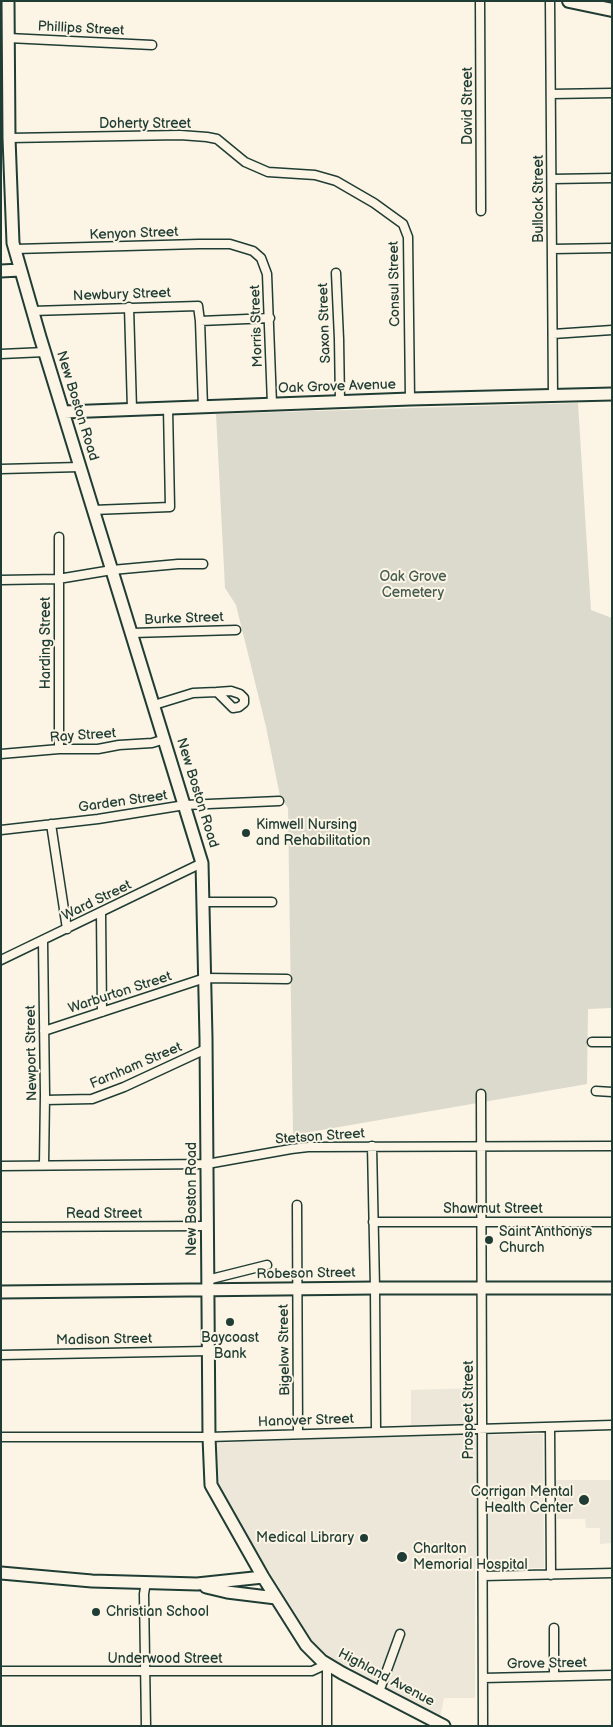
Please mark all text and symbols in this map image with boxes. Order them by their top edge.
street label: Phillips Street [37,18,125,40]
street label: David Street [460,67,476,145]
street label: Doherty Street [99,116,191,132]
street label: Bullock Street [531,155,547,243]
street label: Kenyon Street [89,224,179,244]
street label: Consul Street [386,241,404,327]
street label: Saxon Street [315,282,335,364]
street label: Morris Street [247,284,267,368]
street label: Newbury Street [73,285,171,305]
street label: New Boston Road [52,349,102,463]
street label: Oak Grove Avenue [278,377,396,397]
park label: Oak Grove Cemetery [379,569,447,602]
street label: Harding Street [38,597,54,689]
street label: Burke Street [144,609,224,629]
street label: Ray Street [49,725,117,747]
street label: New Boston Road [172,736,222,850]
street label: Garden Street [77,787,169,817]
place label: Kimwell Nursing and Rehabilitation [256,817,370,850]
marker: Kimwell Nursing and Rehabilitation [240,827,252,839]
street label: Ward Street [60,877,134,925]
street label: Warburton Street [66,968,174,1018]
street label: Newport Street [23,1005,41,1101]
street label: Farnham Street [87,1039,185,1093]
street label: Stetson Street [275,1125,365,1149]
street label: New Boston Road [184,1142,200,1256]
street label: Shawmut Street [443,1201,543,1217]
street label: Read Street [66,1206,142,1222]
place label: Saint Anthonys Church [499,1224,592,1256]
marker: Saint Anthonys Church [483,1234,495,1246]
street label: Robeson Street [256,1265,356,1283]
street label: Bigelow Street [276,1304,294,1396]
marker: Baycoast Bank [224,1316,236,1328]
place label: Baycoast Bank [201,1330,259,1362]
street label: Madison Street [56,1331,152,1349]
street label: Prospect Street [461,1361,477,1459]
street label: Hanover Street [258,1411,354,1431]
place label: Corrigan Mental Health Center [471,1484,573,1516]
marker: Corrigan Mental Health Center [577,1493,591,1507]
place label: Medical Library [256,1530,354,1546]
marker: Medical Library [358,1532,370,1544]
place label: Charlton Memorial Hospital [413,1541,528,1574]
marker: Charlton Memorial Hospital [395,1550,409,1564]
place label: Christian School [106,1604,209,1620]
marker: Christian School [90,1606,102,1618]
street label: Highland Avenue [335,1645,437,1711]
street label: Underwood Street [108,1651,222,1667]
street label: Grove Street [507,1655,587,1673]

